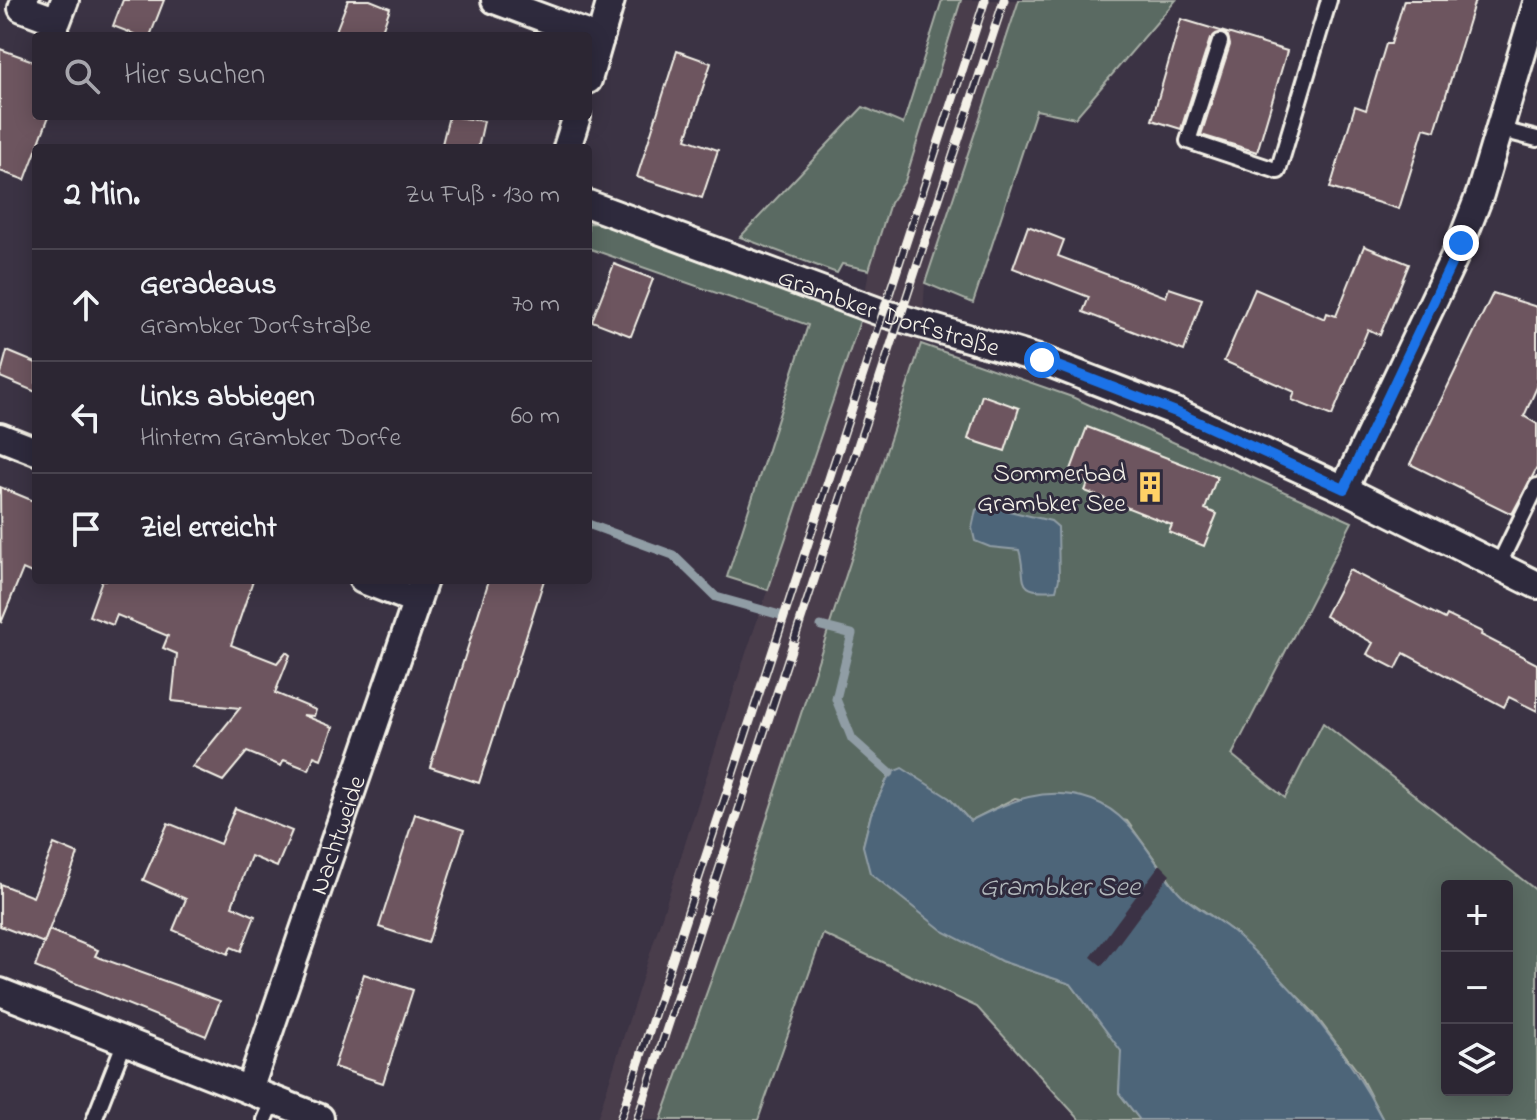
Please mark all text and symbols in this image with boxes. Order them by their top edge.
search box [32,32,592,120]
icon: search [60,54,104,98]
text: Hier suchen [124,54,265,98]
text: 2 Min. [64,171,140,221]
text: Zu Fuß · 130 m [405,177,560,215]
route end [1443,225,1479,261]
street label: Grambker Dorfstraße [772,260,1004,369]
text: Geradeaus [140,264,277,308]
icon: ahead [64,283,108,327]
text: 70 m [511,286,560,324]
text: Grambker Dorfstraße [140,308,371,346]
route start [1024,342,1060,378]
text: Links abbiegen [140,376,315,420]
icon: left [64,395,108,439]
text: 60 m [511,398,560,436]
text: Hinterm Grambker Dorfe [140,420,401,458]
place label: Sommerbad Grambker See [977,456,1126,524]
building icon: Sommerbad Grambker See [1133,470,1167,504]
icon: arrive [64,507,108,551]
text: Ziel erreicht [140,507,277,551]
street label: Nachtweide [301,770,378,900]
water label: Grambker See [980,868,1142,909]
map controls [1441,880,1513,1096]
button: + [1441,880,1513,952]
button: − [1441,952,1513,1024]
button: layers [1441,1024,1513,1096]

